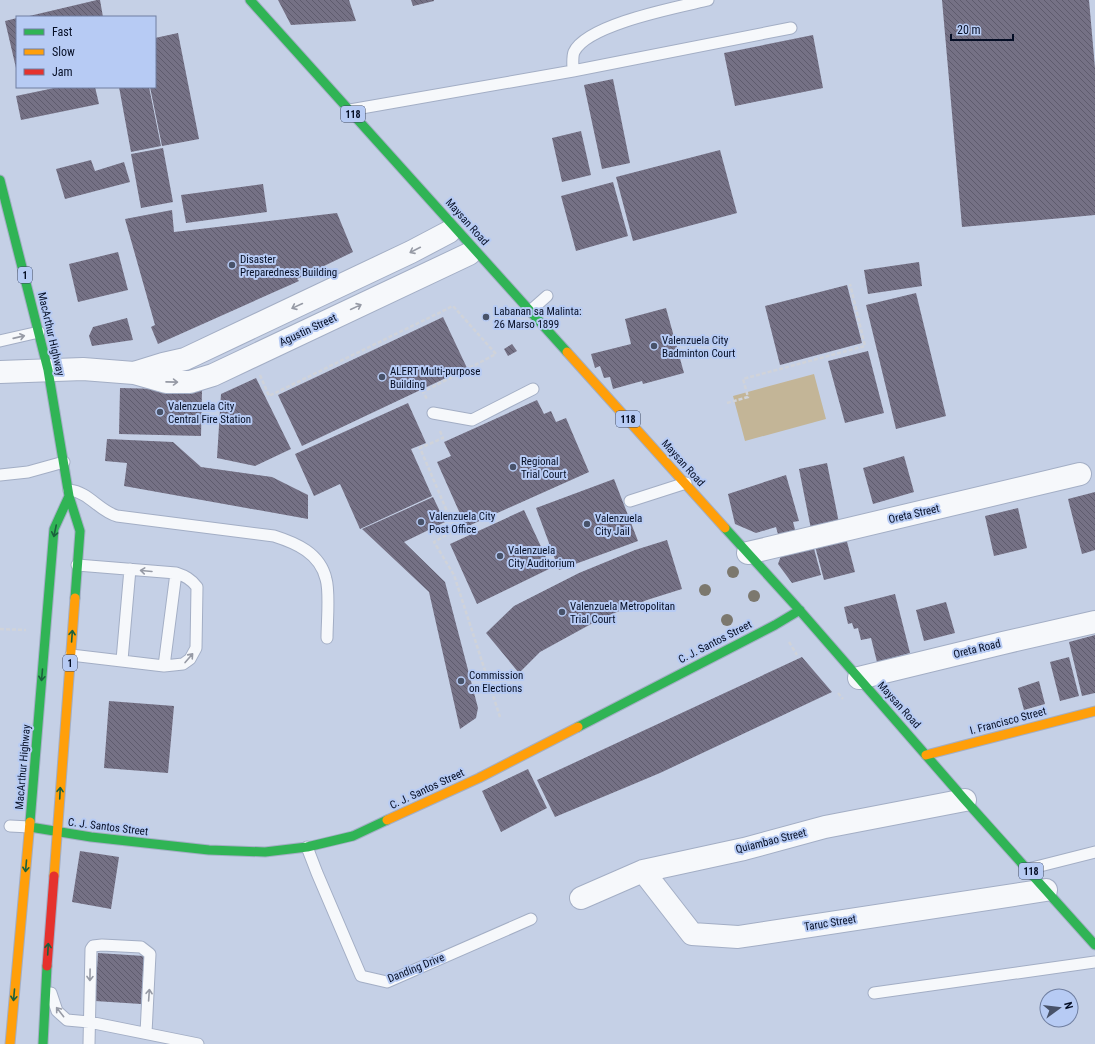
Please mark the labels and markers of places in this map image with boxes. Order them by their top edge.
place label: Disaster Preparedness Building [240,253,337,279]
marker: Disaster Preparedness Building [227,260,237,270]
place label: Labanan sa Malinta: 26 Marso 1899 [494,305,582,331]
marker: Labanan sa Malinta: 26 Marso 1899 [481,312,491,322]
place label: Valenzuela City Badminton Court [662,334,735,360]
marker: Valenzuela City Badminton Court [649,341,659,351]
place label: ALERT Multi-purpose Building [390,365,480,391]
marker: ALERT Multi-purpose Building [377,372,387,382]
place label: Valenzuela City Central Fire Station [168,400,251,426]
marker: Valenzuela City Central Fire Station [155,407,165,417]
place label: Regional Trial Court [521,455,566,481]
marker: Regional Trial Court [508,462,518,472]
place label: Valenzuela City Post Office [429,510,496,536]
place label: Valenzuela City Jail [595,512,642,538]
marker: Valenzuela City Post Office [416,517,426,527]
marker: Valenzuela City Jail [582,519,592,529]
place label: Valenzuela City Auditorium [508,544,575,570]
marker: Valenzuela City Auditorium [495,551,505,561]
place label: Valenzuela Metropolitan Trial Court [570,600,675,626]
marker: Valenzuela Metropolitan Trial Court [557,607,567,617]
place label: Commission on Elections [469,669,523,695]
marker: Commission on Elections [456,676,466,686]

